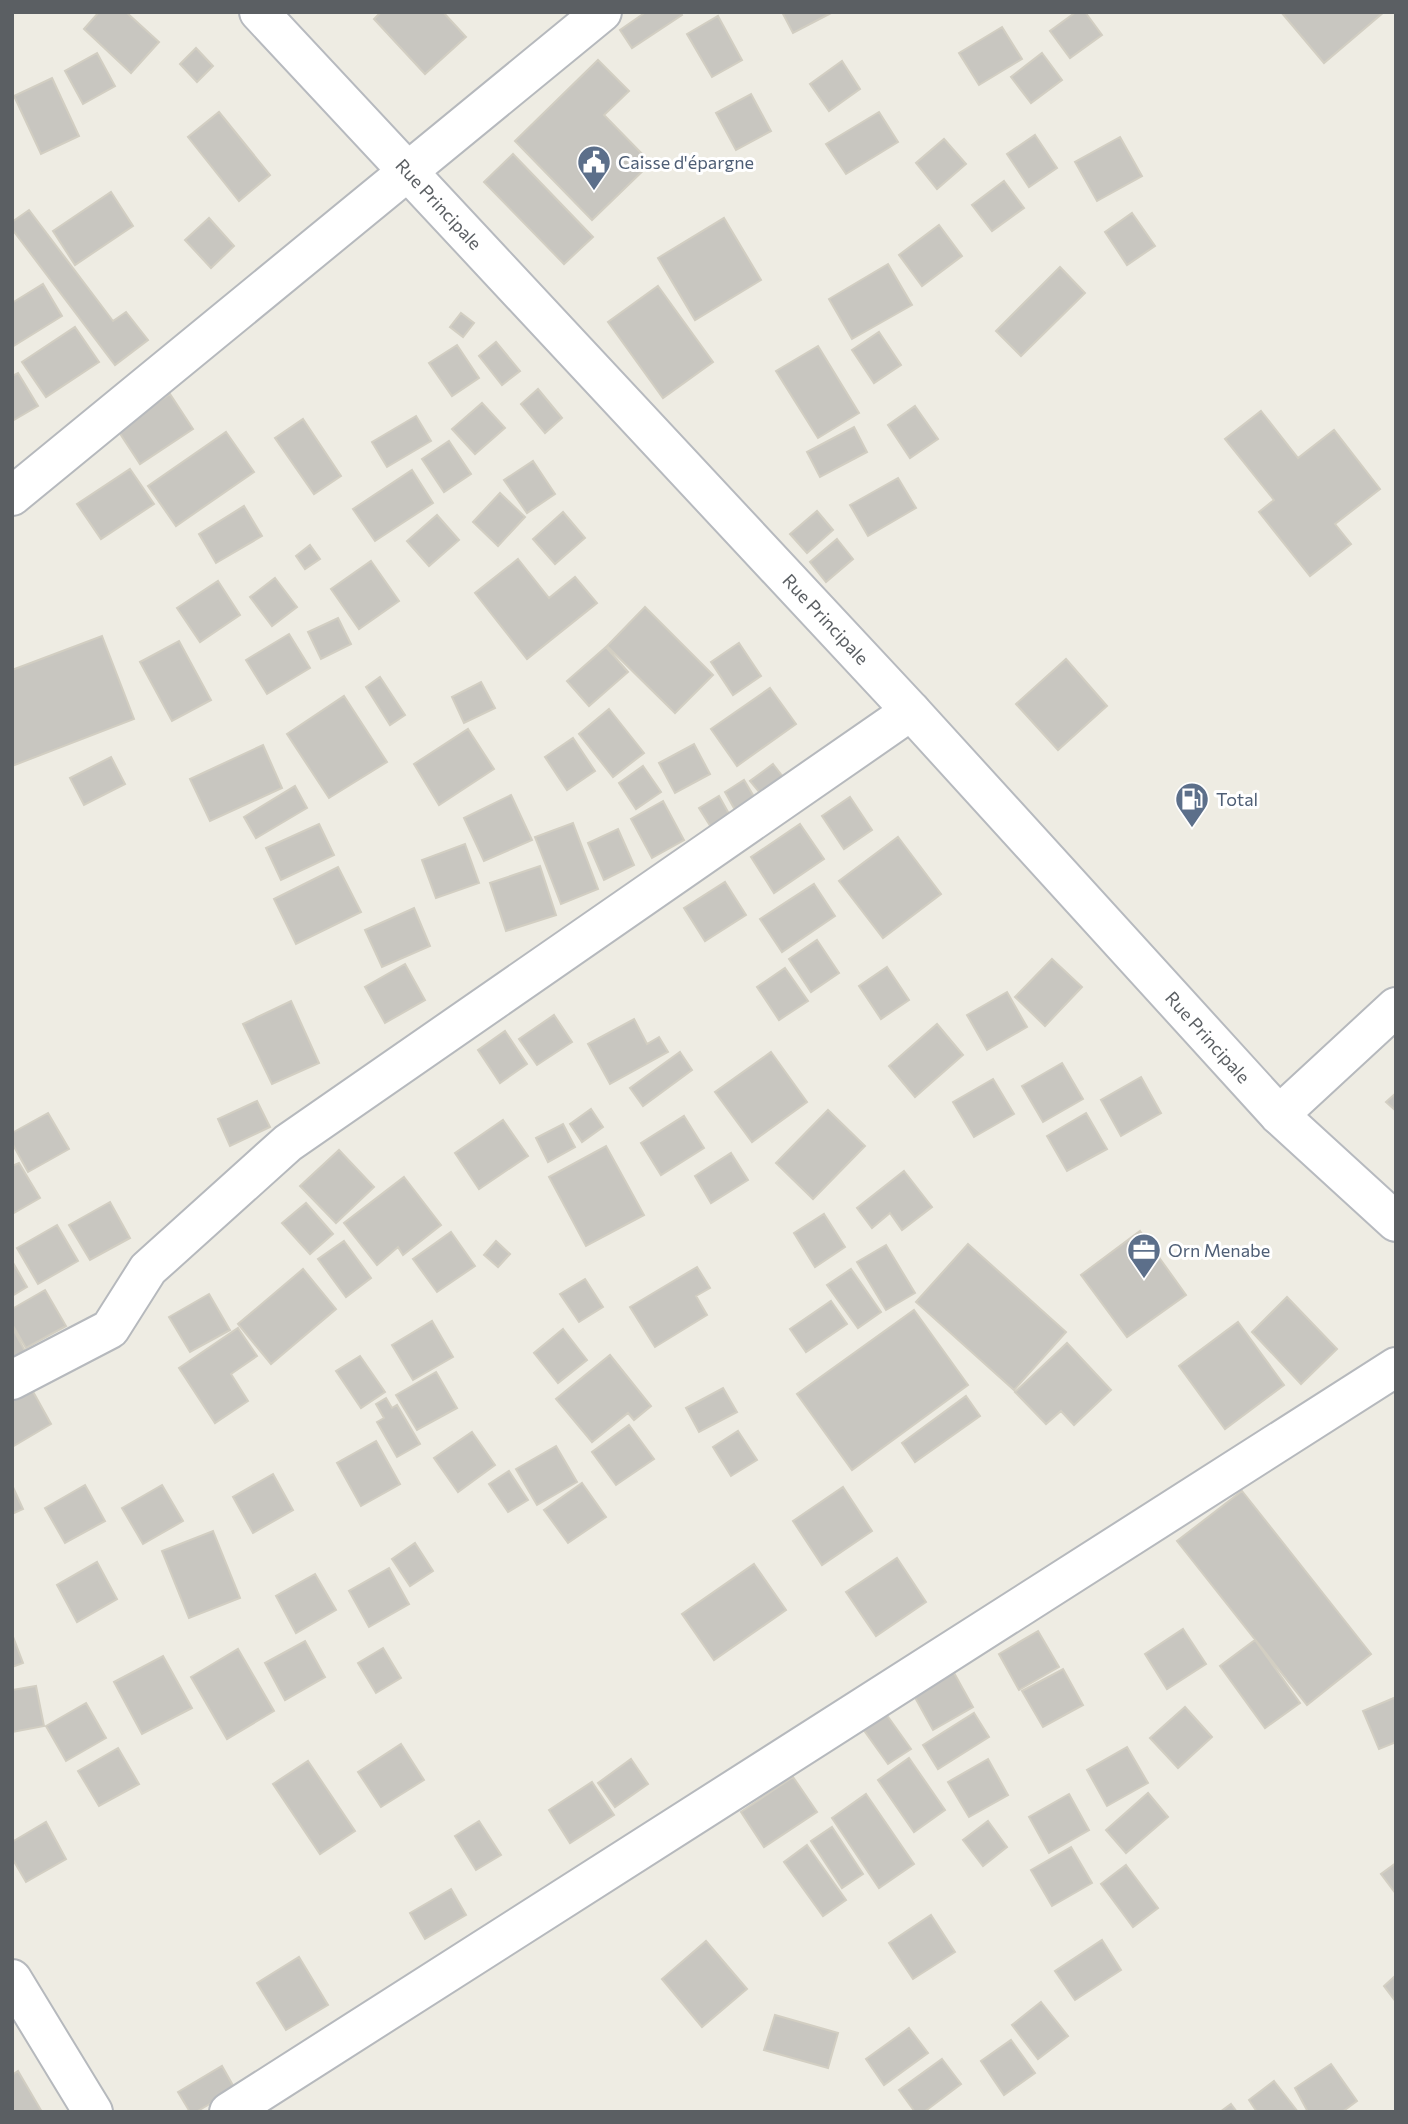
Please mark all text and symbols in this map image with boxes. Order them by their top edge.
public building icon: Caisse d'épargne [575,143,613,192]
place label: Caisse d'épargne [618,151,754,173]
street label: Rue Principale [391,154,487,254]
street label: Rue Principale [778,569,874,669]
fuel station icon: Total [1173,780,1211,829]
place label: Total [1216,788,1258,810]
street label: Rue Principale [1161,987,1255,1087]
office icon: Orn Menabe [1125,1231,1163,1280]
place label: Orn Menabe [1168,1239,1270,1261]

